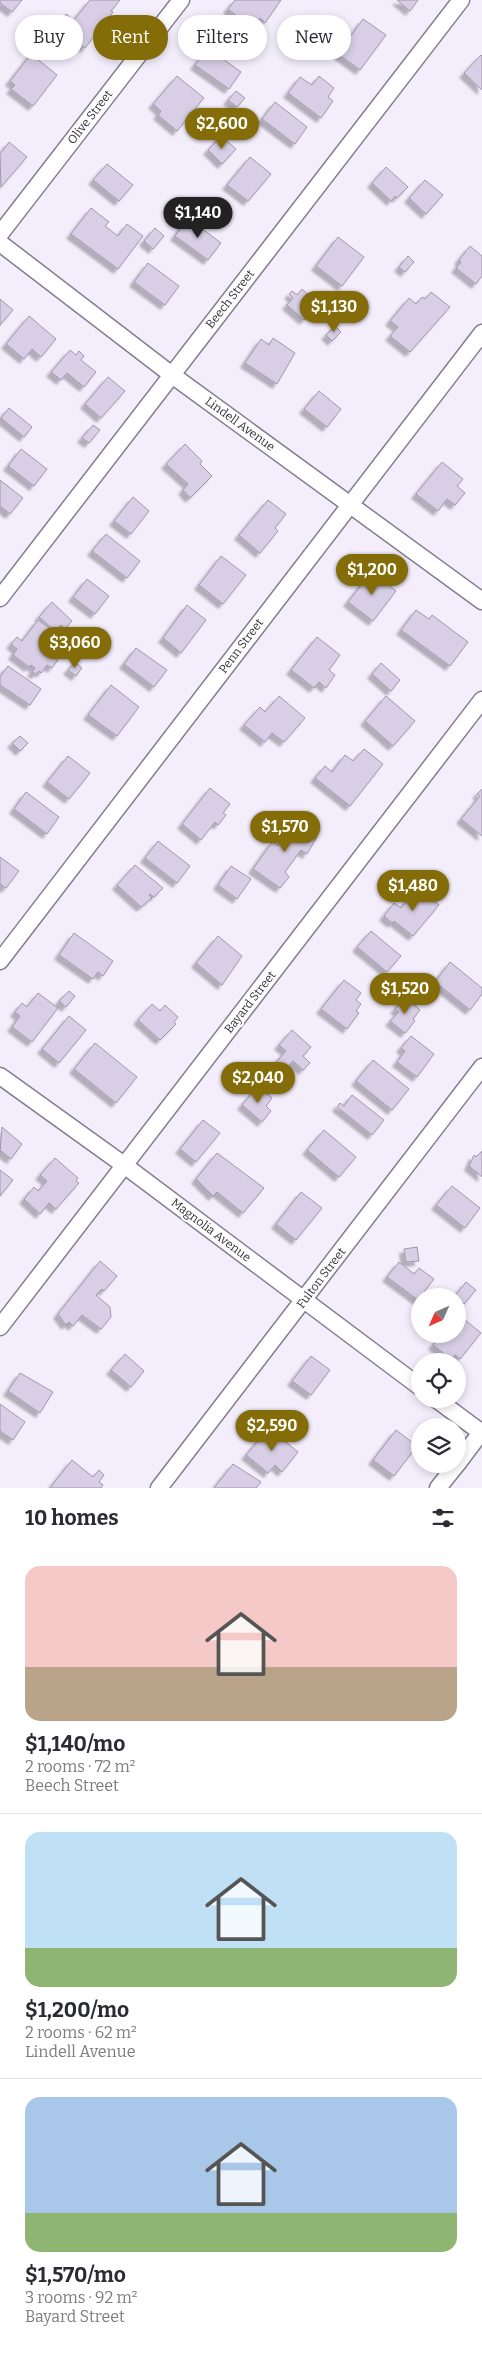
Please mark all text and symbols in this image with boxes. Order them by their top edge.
chip: Buy [15,15,83,60]
chip: Rent [93,15,168,60]
chip: Filters [178,15,267,60]
chip: New [277,15,351,60]
street label: Olive Street [65,87,116,147]
pin: $2,600 [181,108,263,150]
text: $2,600 [196,114,248,133]
pin: $1,140 [157,196,239,239]
text: $1,140 [174,203,222,222]
street label: Beech Street [203,266,258,331]
pin: $1,130 [293,290,375,333]
text: $1,130 [311,297,357,316]
street label: Lindell Avenue [202,394,278,454]
pin: $1,200 [331,554,413,596]
text: $1,200 [347,560,397,579]
street label: Penn Street [216,615,267,676]
pin: $3,060 [34,626,116,669]
text: $3,060 [49,633,101,652]
pin: $1,570 [244,810,326,853]
text: $1,570 [261,817,309,836]
pin: $1,480 [372,870,454,912]
text: $1,480 [388,876,438,895]
street label: Bayard Street [221,968,279,1036]
pin: $1,520 [364,972,446,1015]
text: $1,520 [381,979,429,998]
pin: $2,040 [217,1062,299,1104]
text: $2,040 [232,1068,284,1087]
street label: Magnolia Avenue [168,1195,254,1265]
street label: Fulton Street [294,1244,349,1311]
north arrow [411,1288,466,1342]
map controls [411,1288,466,1473]
button: locate [411,1353,466,1408]
pin: $2,590 [231,1410,313,1452]
text: $2,590 [247,1416,297,1435]
button: layers [411,1418,466,1473]
icon: filters [429,1504,457,1532]
text: 10 homes [25,1505,119,1531]
icon: home [196,1599,286,1689]
text: $1,140/mo [25,1731,125,1757]
text: 2 rooms · 72 m² [25,1757,135,1776]
text: Beech Street [25,1776,119,1795]
icon: home [196,1864,286,1954]
text: $1,200/mo [25,1997,129,2023]
text: 2 rooms · 62 m² [25,2023,137,2042]
text: Lindell Avenue [25,2042,135,2061]
icon: home [196,2129,286,2219]
text: $1,570/mo [25,2262,126,2288]
text: 3 rooms · 92 m² [25,2288,137,2307]
text: Bayard Street [25,2307,125,2326]

